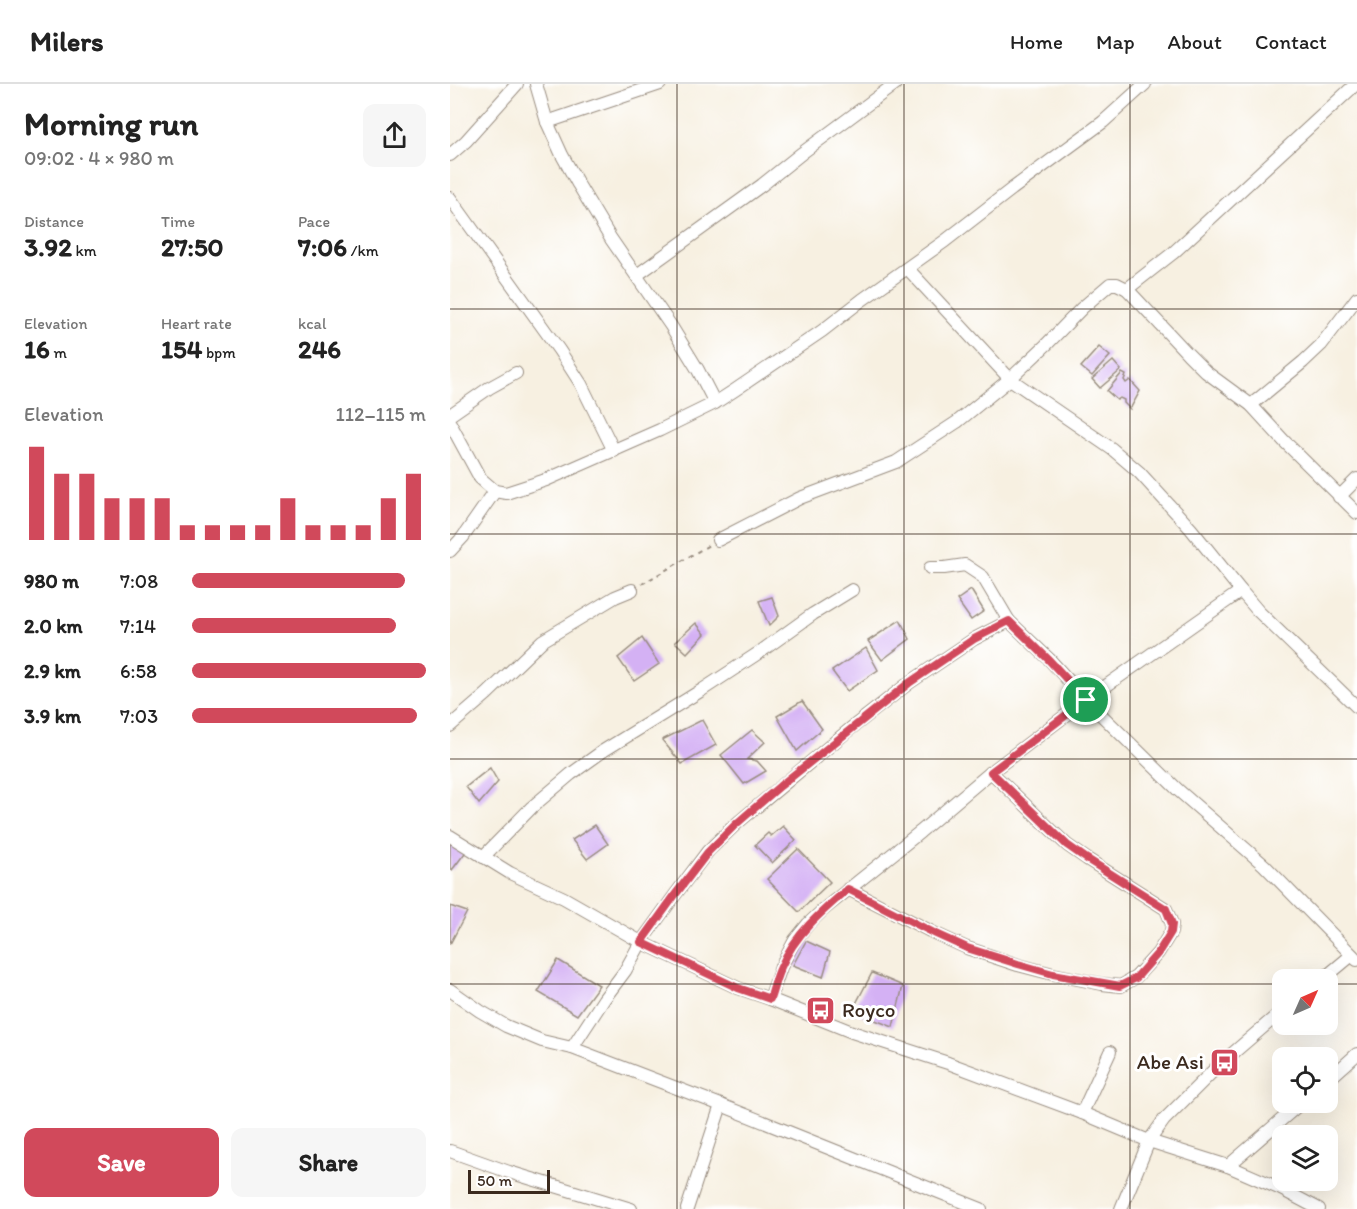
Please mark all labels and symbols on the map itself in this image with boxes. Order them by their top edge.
pin [1060,674,1111,725]
north arrow [1272,969,1338,1035]
bus stop icon: Royco [805,994,837,1026]
place label: Royco [842,997,895,1022]
bus stop icon: Abe Asi [1209,1046,1241,1078]
place label: Abe Asi [1137,1049,1204,1074]
scale bar [468,1167,550,1194]

